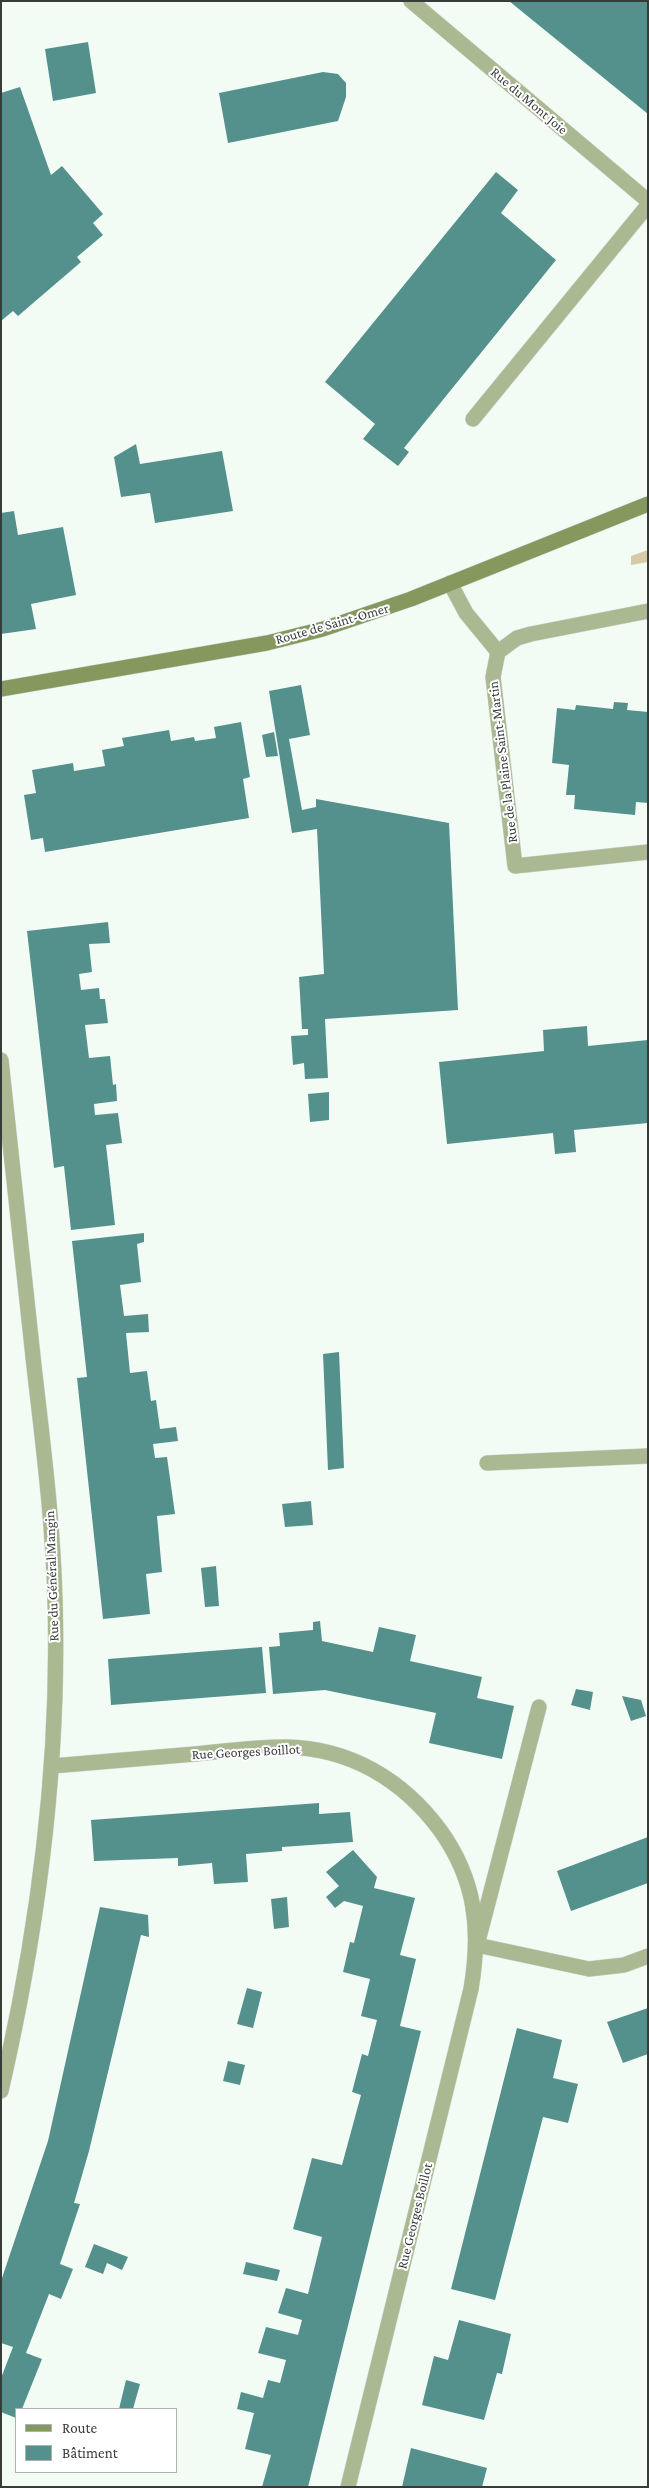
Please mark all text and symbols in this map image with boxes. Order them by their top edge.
street label: Rue du Mont Joie [487,64,571,138]
street label: Route de Saint-Omer [273,600,391,648]
street label: Rue de la Plaine Saint-Martin [485,680,521,844]
street label: Rue du Général Mangin [41,1510,63,1642]
street label: Rue Georges Boillot [191,1741,301,1763]
street label: Rue Georges Boillot [394,2161,436,2271]
legend [15,2408,178,2473]
text: Route [62,2420,97,2436]
text: Bâtiment [62,2445,118,2461]

